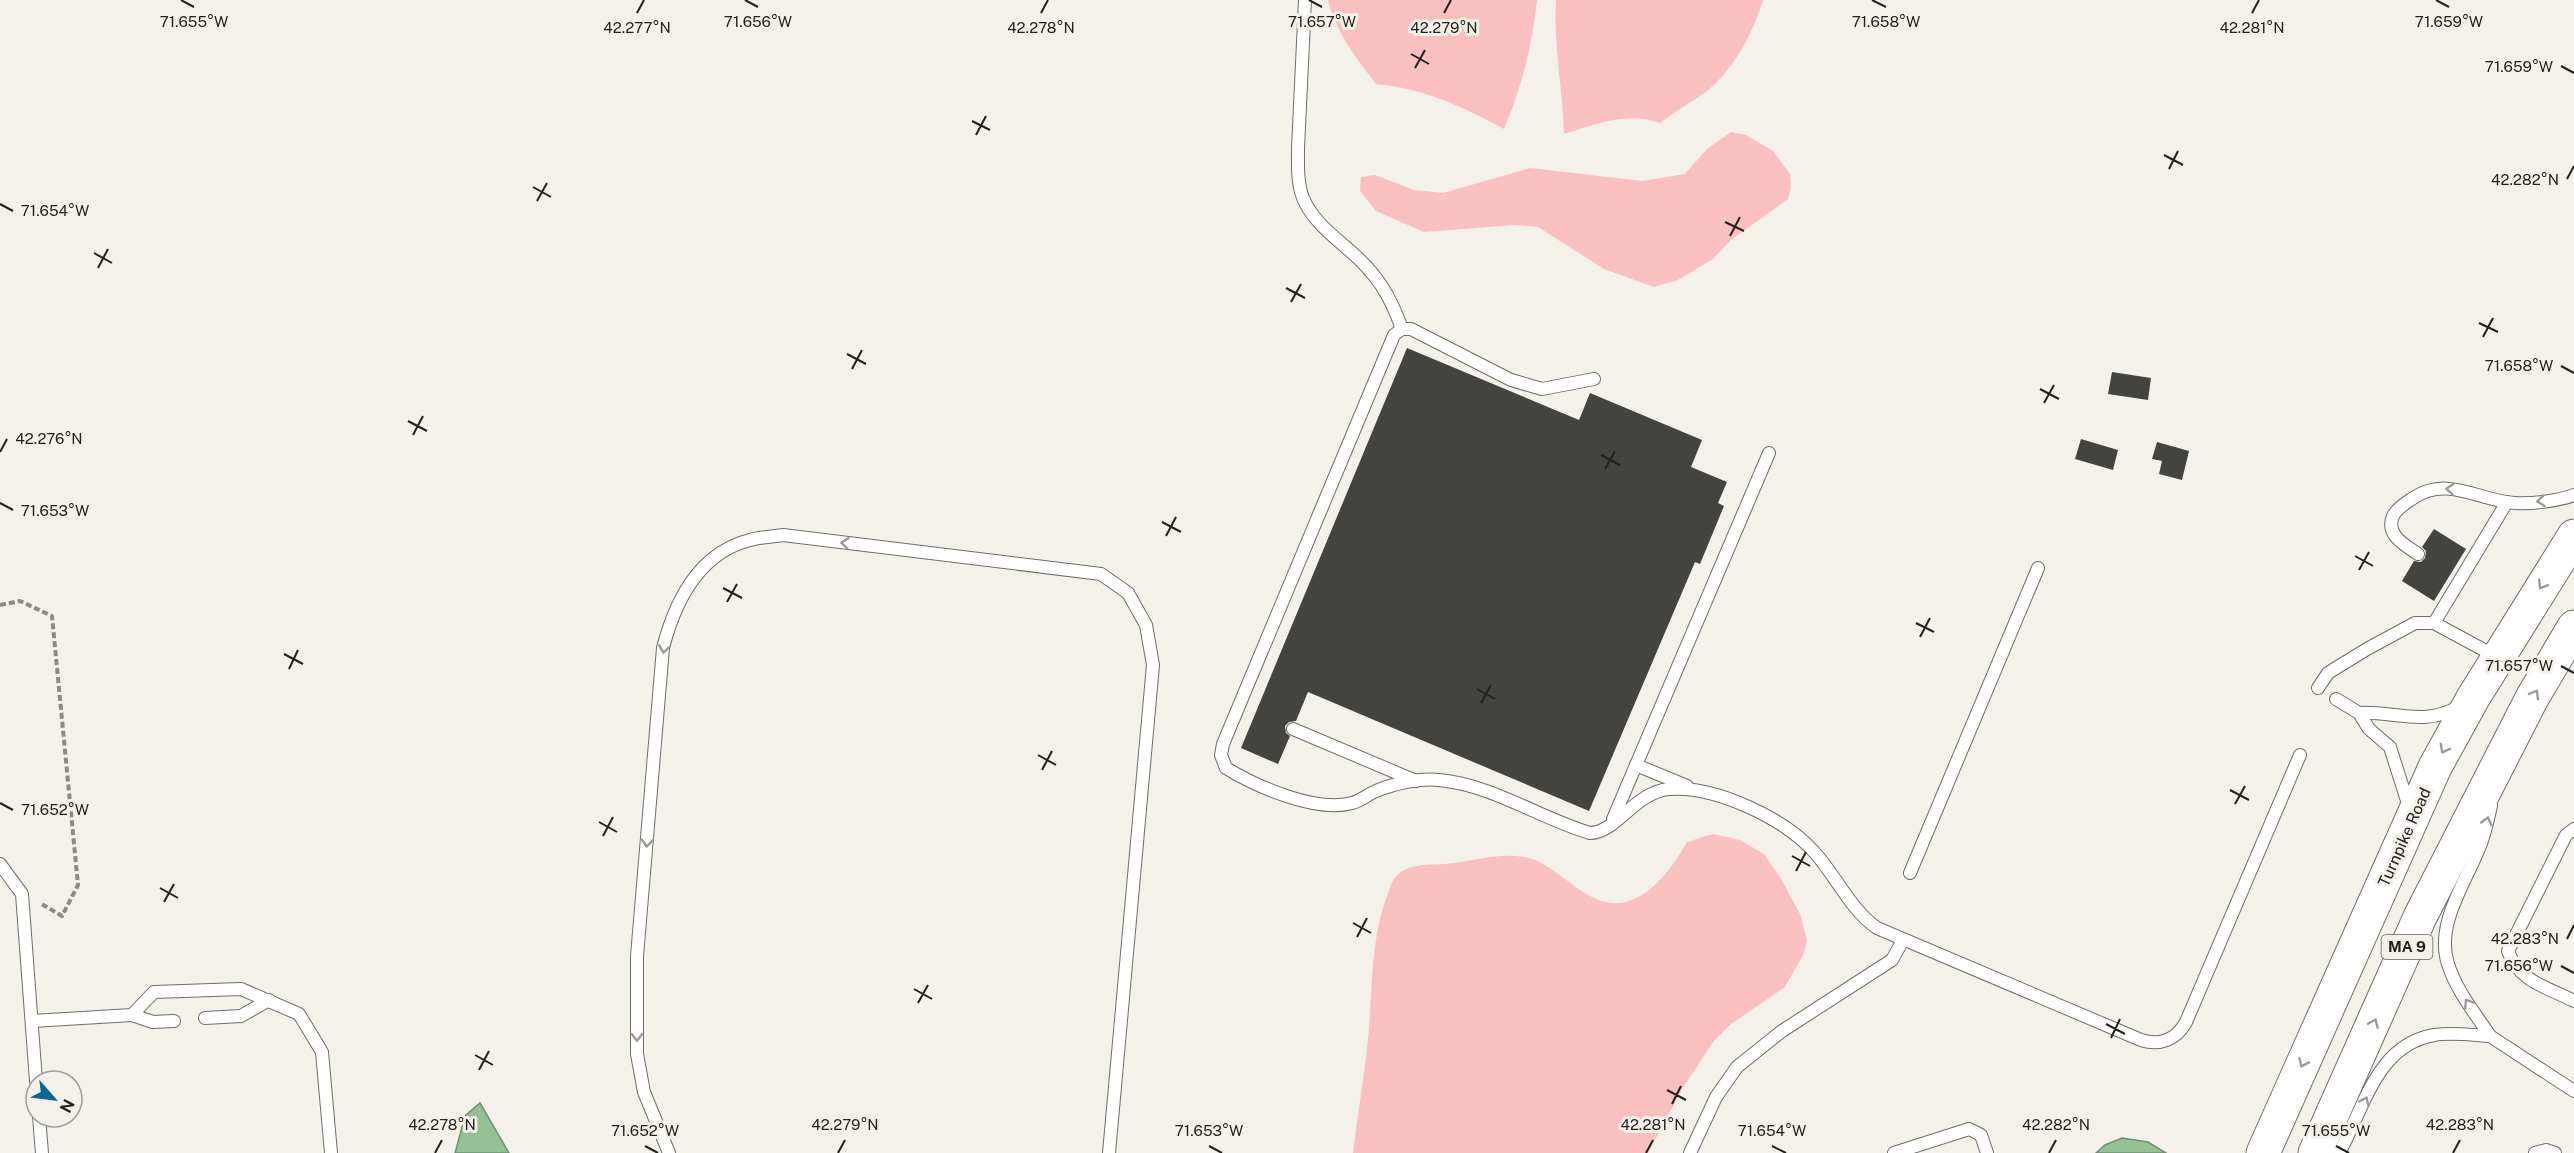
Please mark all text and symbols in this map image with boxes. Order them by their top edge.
text: 71.655°W [160,13,228,30]
text: 71.656°W [724,13,792,30]
text: 71.657°W [1288,13,1356,30]
text: 71.658°W [1852,13,1920,30]
text: 71.659°W [2415,13,2483,30]
text: 42.277°N [603,19,671,36]
text: 42.278°N [1007,19,1075,36]
text: 42.279°N [1410,19,1478,36]
text: 42.281°N [2219,19,2285,36]
text: 71.659°W [2485,58,2553,75]
text: 42.282°N [2491,171,2559,188]
text: 71.654°W [21,202,89,219]
text: 71.658°W [2485,357,2553,374]
text: 42.276°N [15,430,83,447]
one-way arrow [2446,483,2455,496]
one-way arrow [2536,494,2545,507]
text: 71.653°W [21,502,89,519]
one-way arrow [840,537,850,549]
one-way arrow [2538,579,2550,589]
one-way arrow [658,643,671,653]
text: 71.657°W [2485,657,2553,674]
one-way arrow [2528,690,2540,700]
one-way arrow [2440,743,2451,754]
street label: Turnpike Road [2374,785,2435,890]
text: 71.652°W [21,801,89,818]
one-way arrow [2480,816,2493,826]
one-way arrow [641,838,654,847]
text: 42.283°N [2491,930,2559,947]
road number: MA 9 [2382,935,2432,959]
text: 71.656°W [2485,957,2553,974]
one-way arrow [2464,998,2475,1009]
one-way arrow [2367,1019,2379,1030]
one-way arrow [631,1033,643,1042]
one-way arrow [2298,1057,2310,1068]
north arrow [24,1069,84,1129]
text: N [55,1096,78,1116]
one-way arrow [2358,1096,2370,1107]
text: 42.278°N [408,1116,476,1133]
text: 42.279°N [811,1116,879,1133]
text: 42.281°N [1620,1116,1686,1133]
text: 42.282°N [2022,1116,2090,1133]
text: 42.283°N [2426,1116,2494,1133]
text: 71.652°W [611,1122,679,1139]
text: 71.653°W [1175,1122,1243,1139]
text: 71.654°W [1738,1122,1806,1139]
text: 71.655°W [2302,1122,2370,1139]

